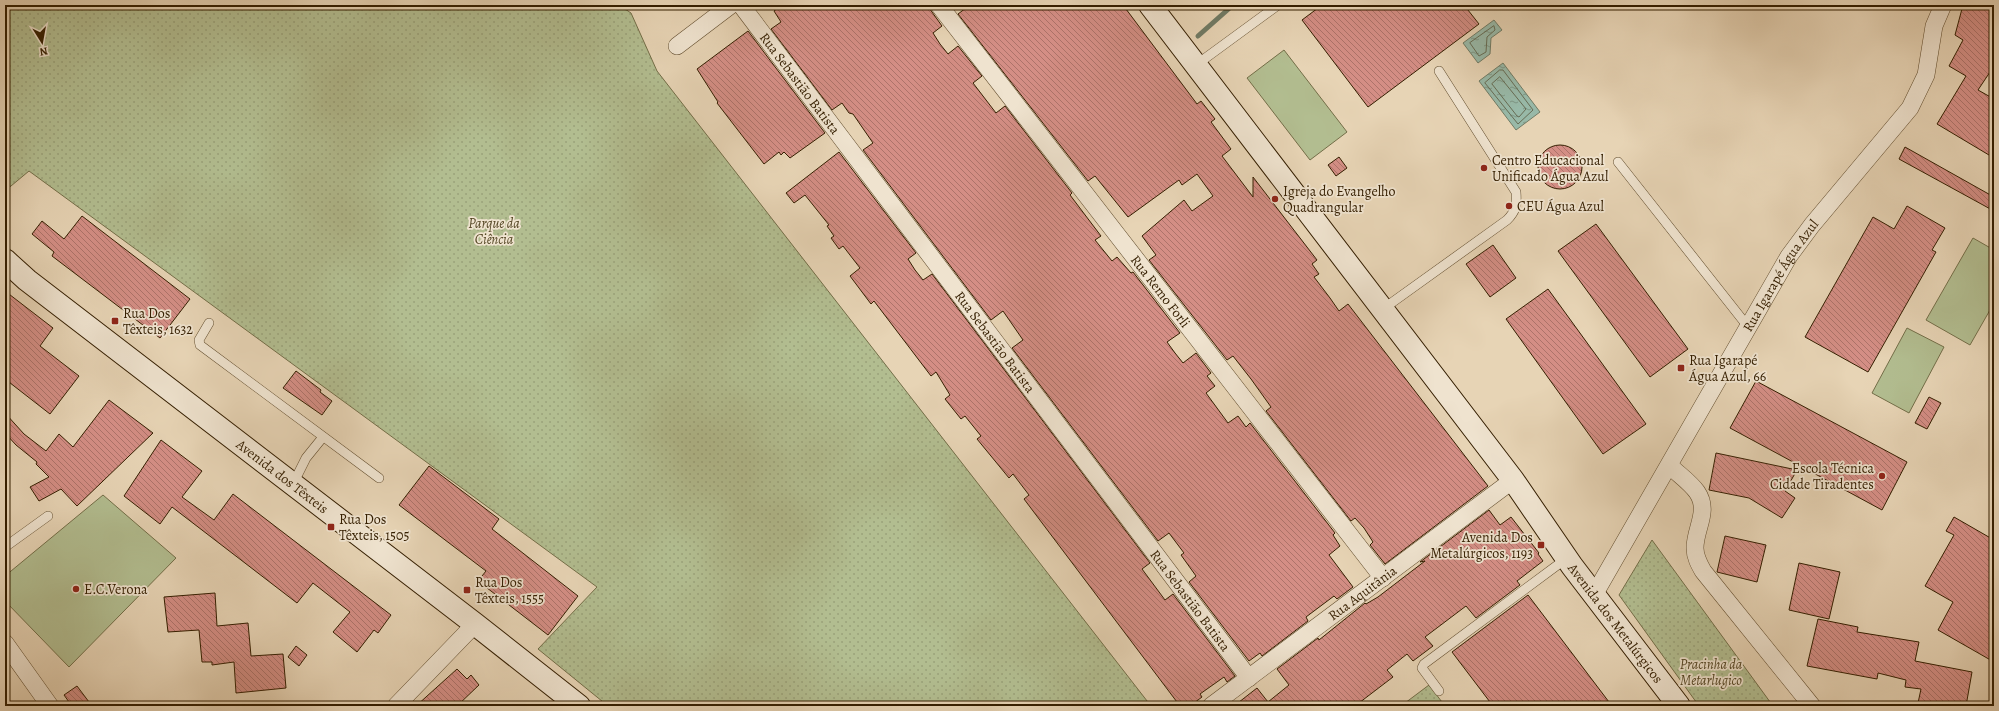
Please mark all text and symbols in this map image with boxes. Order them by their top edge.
north arrow [22,22,62,62]
street label: Rua Sebastião Batista [755,28,845,138]
text: N [38,43,49,59]
place label: Centro Educacional Unificado Água Azul [1492,151,1609,186]
marker: Centro Educacional Unificado Água Azul [1479,163,1489,173]
place label: Igreja do Evangelho Quadrangular [1283,182,1396,217]
marker: Igreja do Evangelho Quadrangular [1270,194,1280,204]
place label: CEU Água Azul [1517,197,1605,216]
marker: CEU Água Azul [1504,201,1514,211]
park label: Parque da Ciência [468,214,520,249]
street label: Rua Igarapé Água Azul [1738,215,1823,335]
street label: Rua Remo Forli [1127,251,1195,331]
street label: Rua Sebastião Batista [951,287,1040,397]
place label: Rua Dos Têxteis, 1632 [123,304,193,339]
marker: Rua Dos Têxteis, 1632 [110,316,120,326]
place label: Rua Igarapé Água Azul, 66 [1688,351,1766,386]
marker: Rua Igarapé Água Azul, 66 [1676,363,1686,373]
street label: Avenida dos Têxteis [232,434,333,518]
place label: Escola Técnica Cidade Tiradentes [1770,459,1874,494]
marker: Escola Técnica Cidade Tiradentes [1877,471,1887,481]
place label: Rua Dos Têxteis, 1505 [339,510,410,545]
marker: Rua Dos Têxteis, 1505 [326,522,336,532]
place label: Avenida Dos Metalúrgicos, 1193 [1430,528,1533,563]
marker: Avenida Dos Metalúrgicos, 1193 [1536,540,1546,550]
street label: Rua Sebastião Batista [1146,546,1235,656]
street label: Avenida dos Metalúrgicos [1563,558,1668,687]
street label: Rua Aquitânia [1324,561,1401,625]
place label: Rua Dos Têxteis, 1555 [475,573,544,608]
place label: E.C.Verona [84,580,148,599]
marker: E.C.Verona [71,584,81,594]
marker: Rua Dos Têxteis, 1555 [462,585,472,595]
park label: Pracinha da Metarlugico [1680,655,1743,690]

